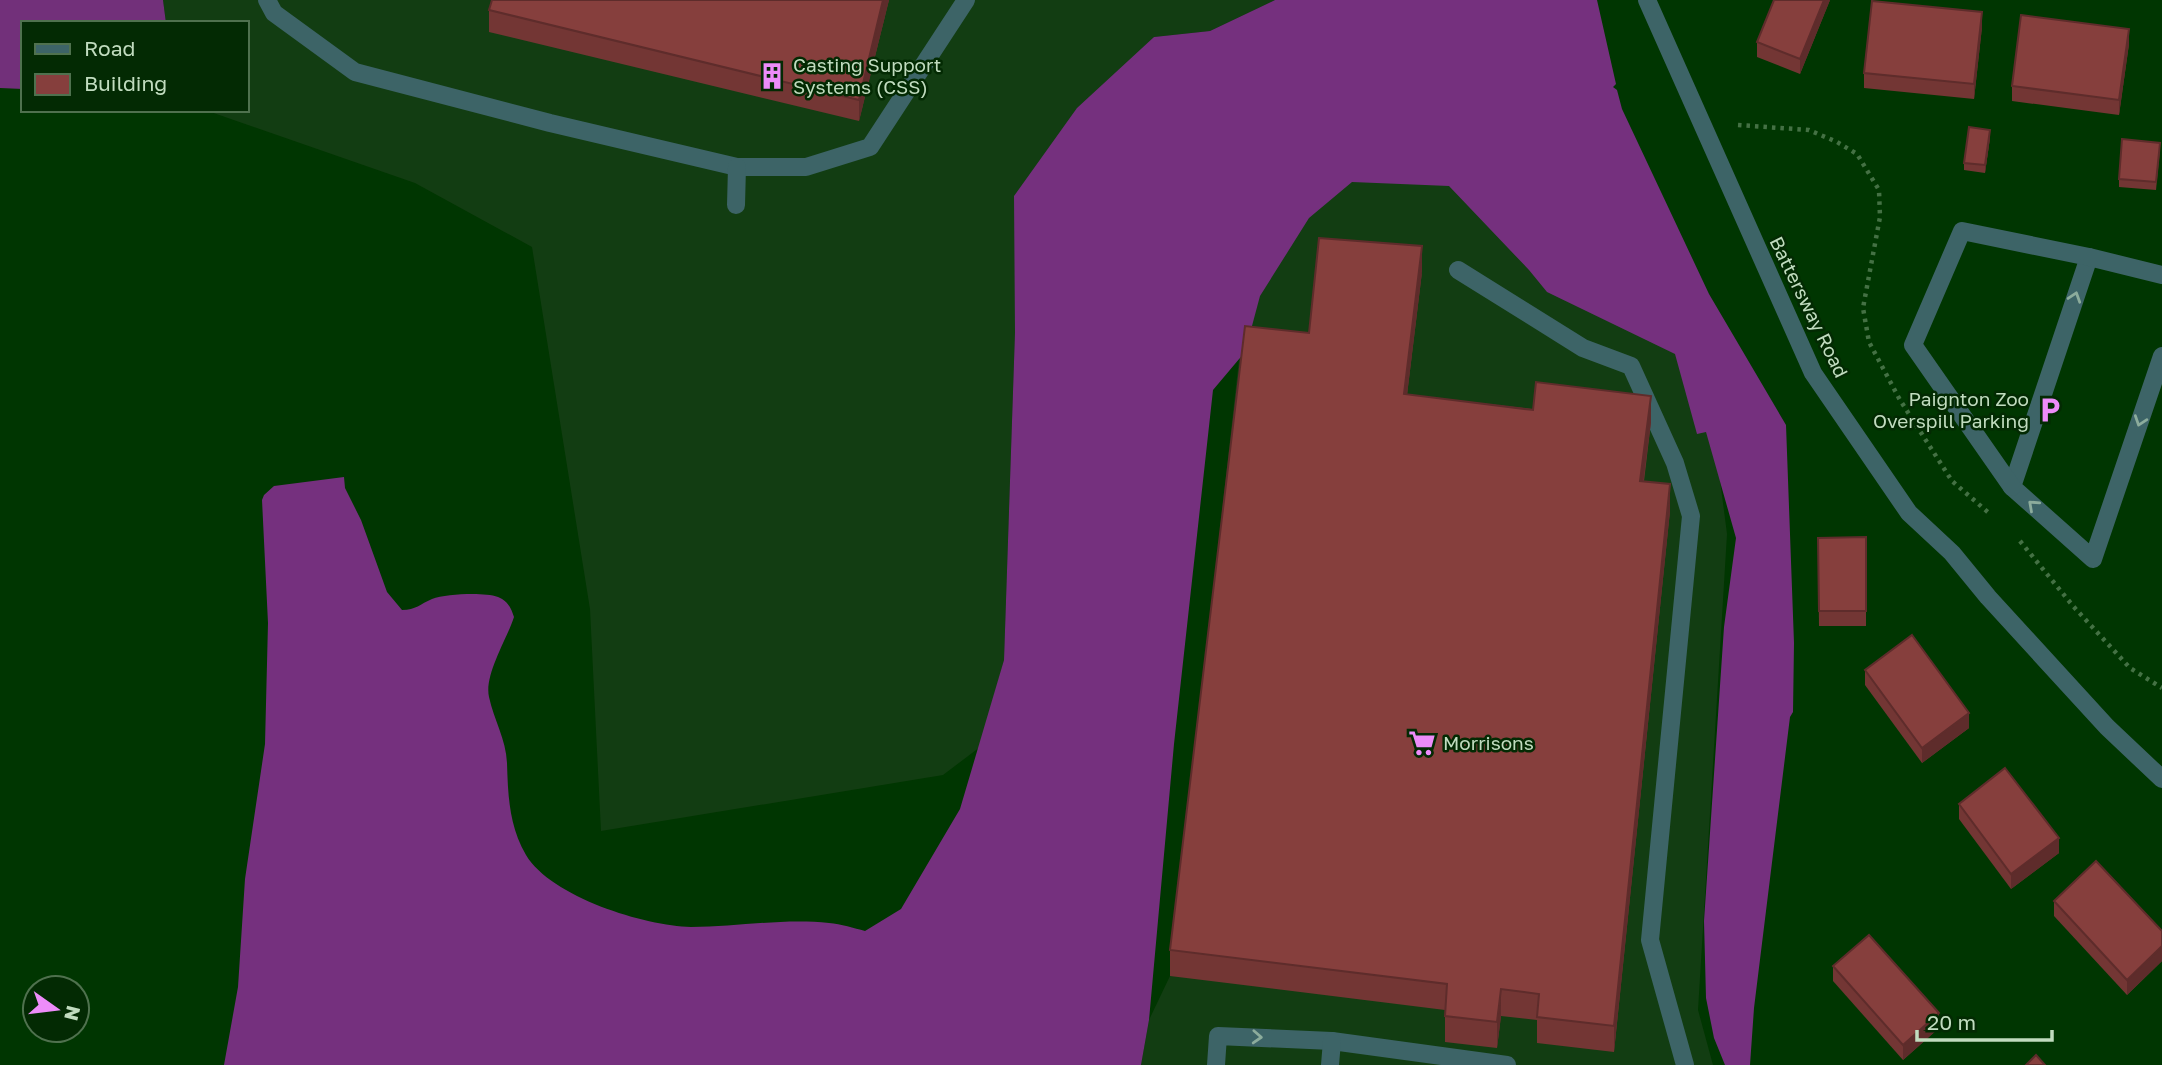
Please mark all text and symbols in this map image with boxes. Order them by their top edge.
legend [21,21,248,112]
text: Road [84,35,135,61]
place label: Casting Support Systems (CSS) [793,53,941,98]
building icon: Casting Support Systems (CSS) [757,61,787,91]
text: Building [84,70,167,96]
street label: Battersway Road [1765,232,1854,381]
one-way arrow [2067,291,2081,304]
place label: Paignton Zoo Overspill Parking [1873,387,2029,432]
parking icon: Paignton Zoo Overspill Parking [2035,395,2065,425]
one-way arrow [2134,414,2148,427]
one-way arrow [2028,501,2041,513]
supermarket icon: Morrisons [1407,728,1437,758]
place label: Morrisons [1443,731,1534,754]
north arrow [21,974,91,1044]
scale bar [1917,998,2052,1042]
text: N [60,1003,86,1023]
text: 20 m [1927,1009,1976,1035]
one-way arrow [1252,1030,1263,1045]

